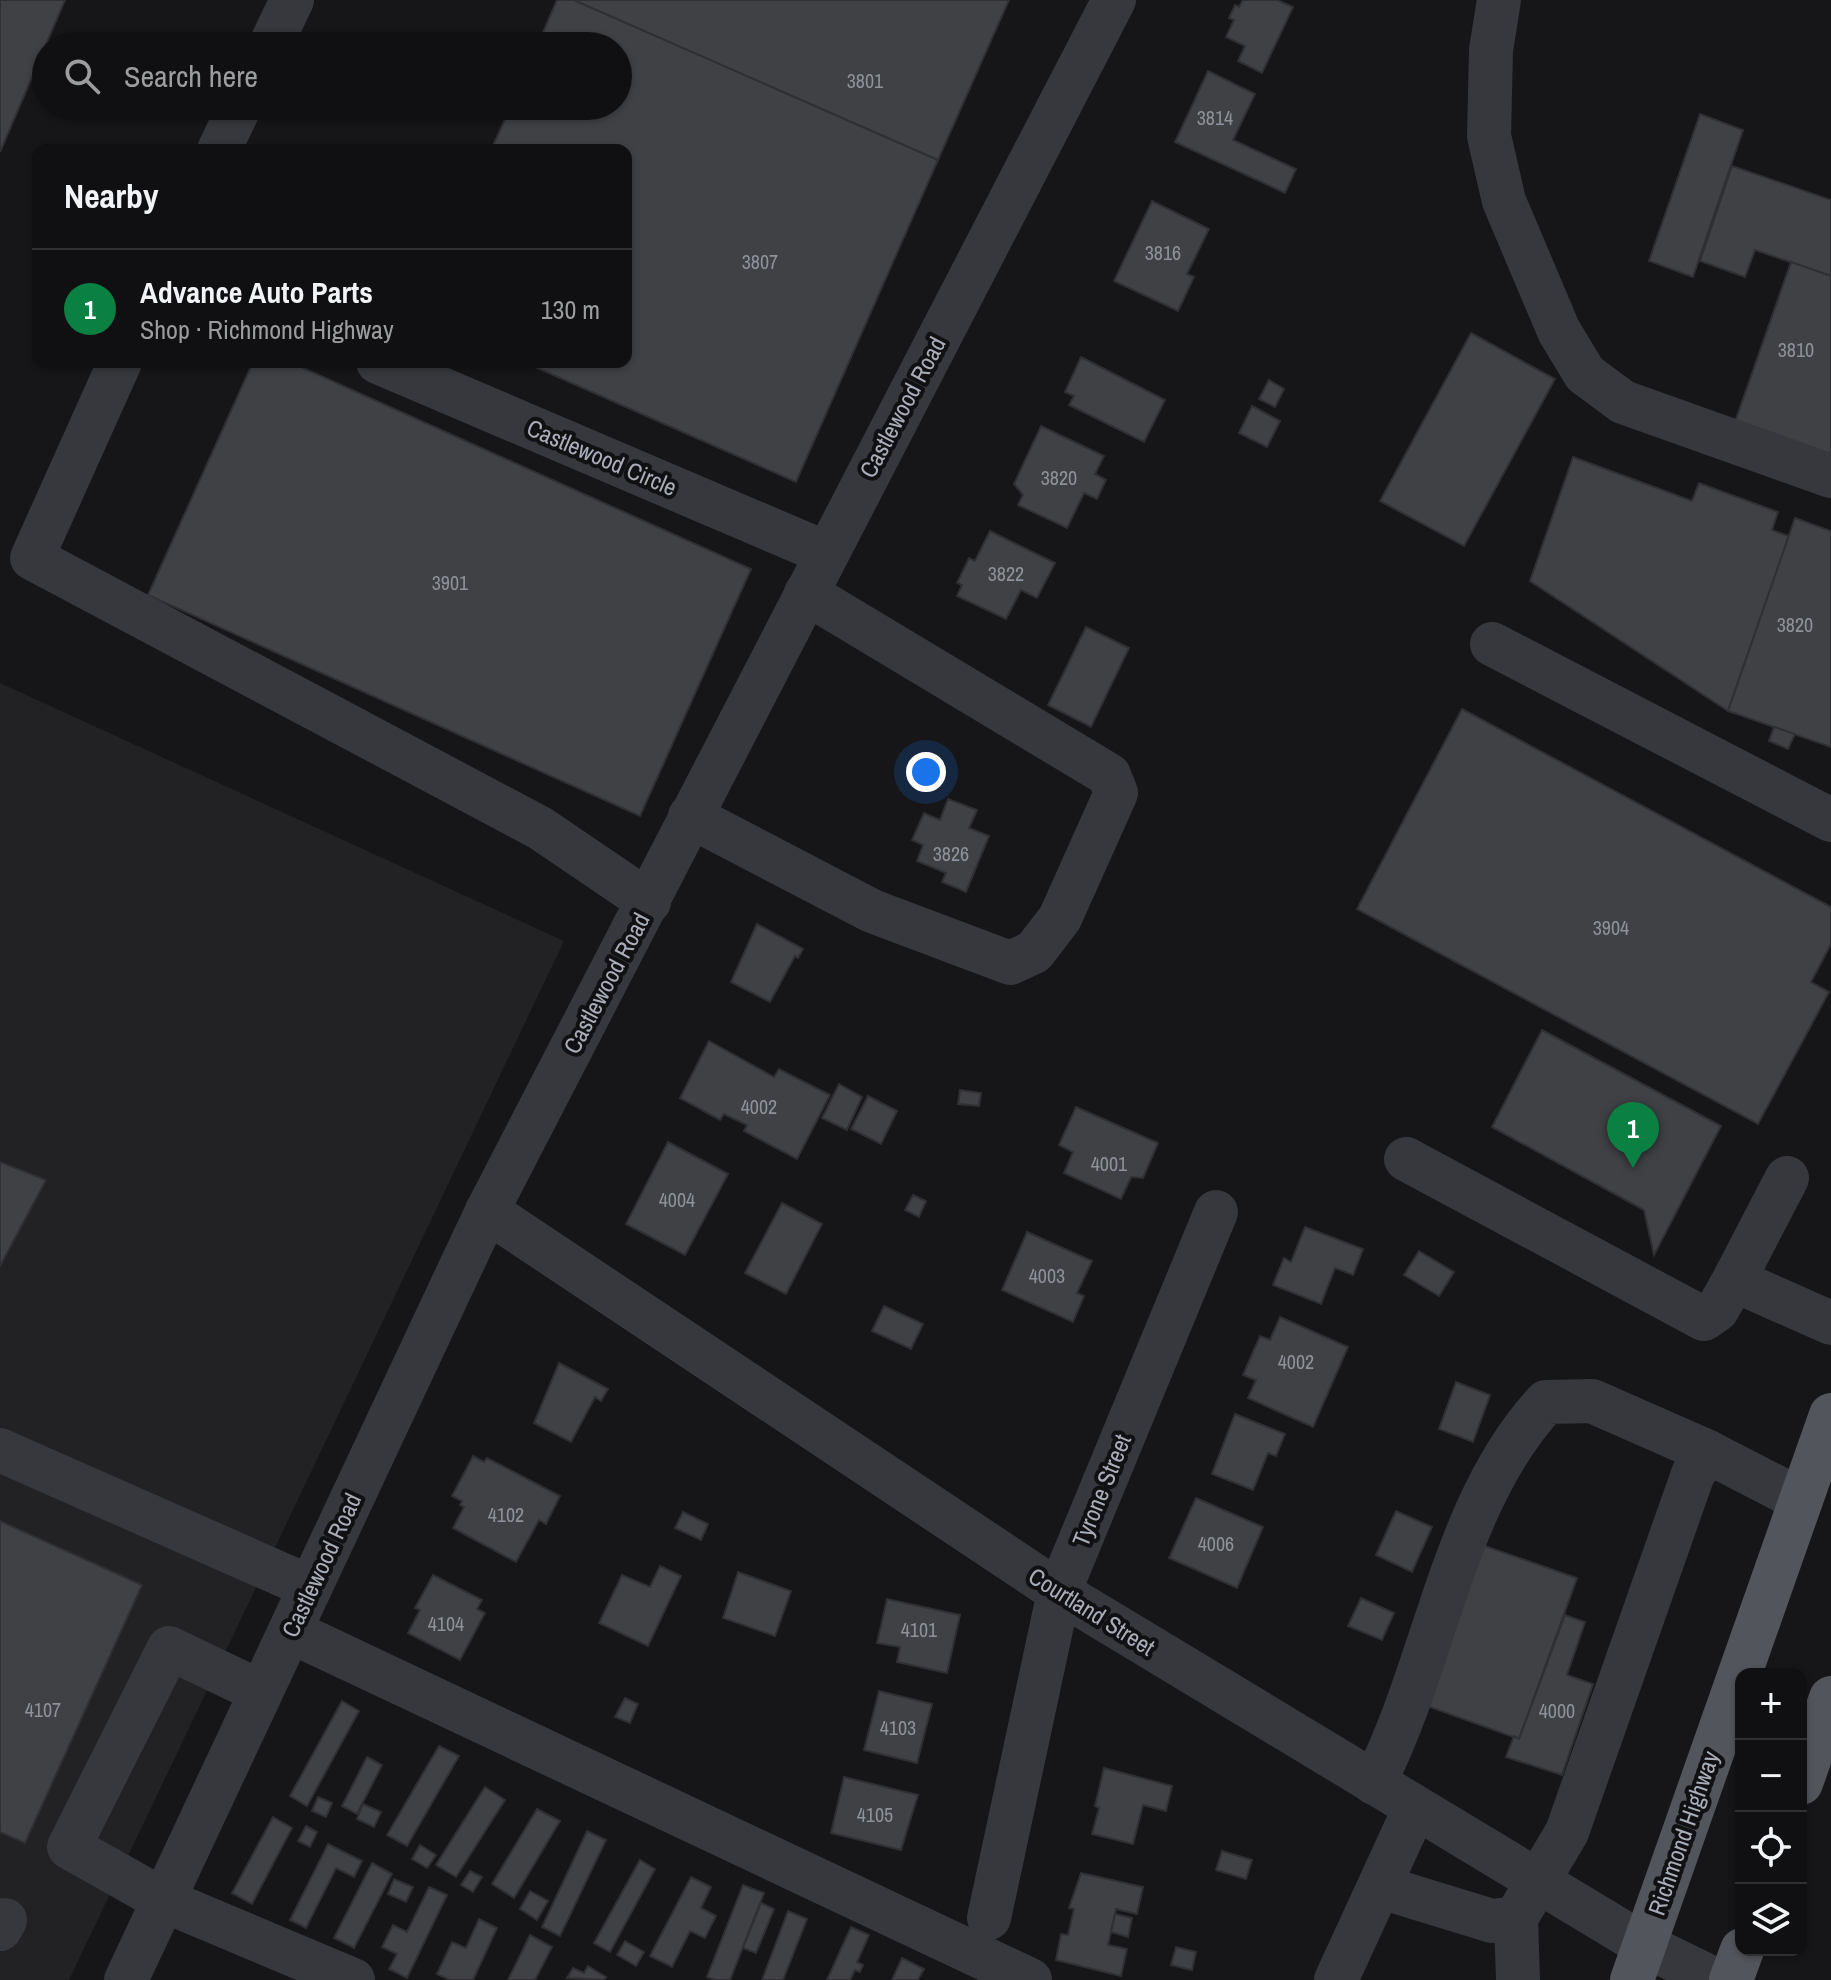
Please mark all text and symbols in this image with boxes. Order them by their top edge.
search box [32,32,632,120]
icon: search [60,54,104,98]
text: Search here [124,56,258,96]
house number: 3801 [847,67,883,94]
house number: 3814 [1197,104,1233,131]
text: Nearby [64,173,159,219]
house number: 3816 [1145,239,1181,266]
house number: 3807 [742,248,778,275]
text: Advance Auto Parts [140,272,373,312]
text: 1 [84,292,96,327]
text: 130 m [541,292,600,327]
text: Shop · Richmond Highway [140,312,394,347]
street label: Castlewood Road [851,331,953,483]
house number: 3810 [1778,336,1814,363]
street label: Castlewood Circle [522,411,682,503]
house number: 3820 [1041,464,1077,491]
house number: 3822 [988,560,1024,587]
house number: 3901 [432,569,468,596]
house number: 3820 [1777,611,1813,638]
your location [906,752,946,792]
house number: 3826 [933,840,969,867]
street label: Castlewood Road [555,907,657,1059]
house number: 3904 [1593,914,1629,941]
house number: 4002 [741,1093,777,1120]
pin: 1 [1607,1102,1659,1168]
house number: 4001 [1091,1150,1127,1177]
house number: 4004 [659,1186,695,1213]
house number: 4003 [1029,1262,1065,1289]
house number: 4002 [1278,1348,1314,1375]
street label: Tyrone Street [1064,1429,1138,1551]
street label: Castlewood Road [274,1488,368,1642]
house number: 4102 [488,1501,524,1528]
house number: 4006 [1198,1530,1234,1557]
street label: Courtland Street [1023,1559,1162,1663]
house number: 4104 [428,1610,464,1637]
house number: 4101 [901,1616,937,1643]
map controls [1735,1668,1807,1956]
button: + [1735,1668,1807,1740]
house number: 4107 [25,1696,61,1723]
house number: 4000 [1539,1697,1575,1724]
house number: 4103 [880,1714,916,1741]
button: − [1735,1740,1807,1812]
street label: Richmond Highway [1640,1746,1726,1919]
house number: 4105 [857,1801,893,1828]
button: locate [1735,1812,1807,1884]
button: layers [1735,1884,1807,1956]

